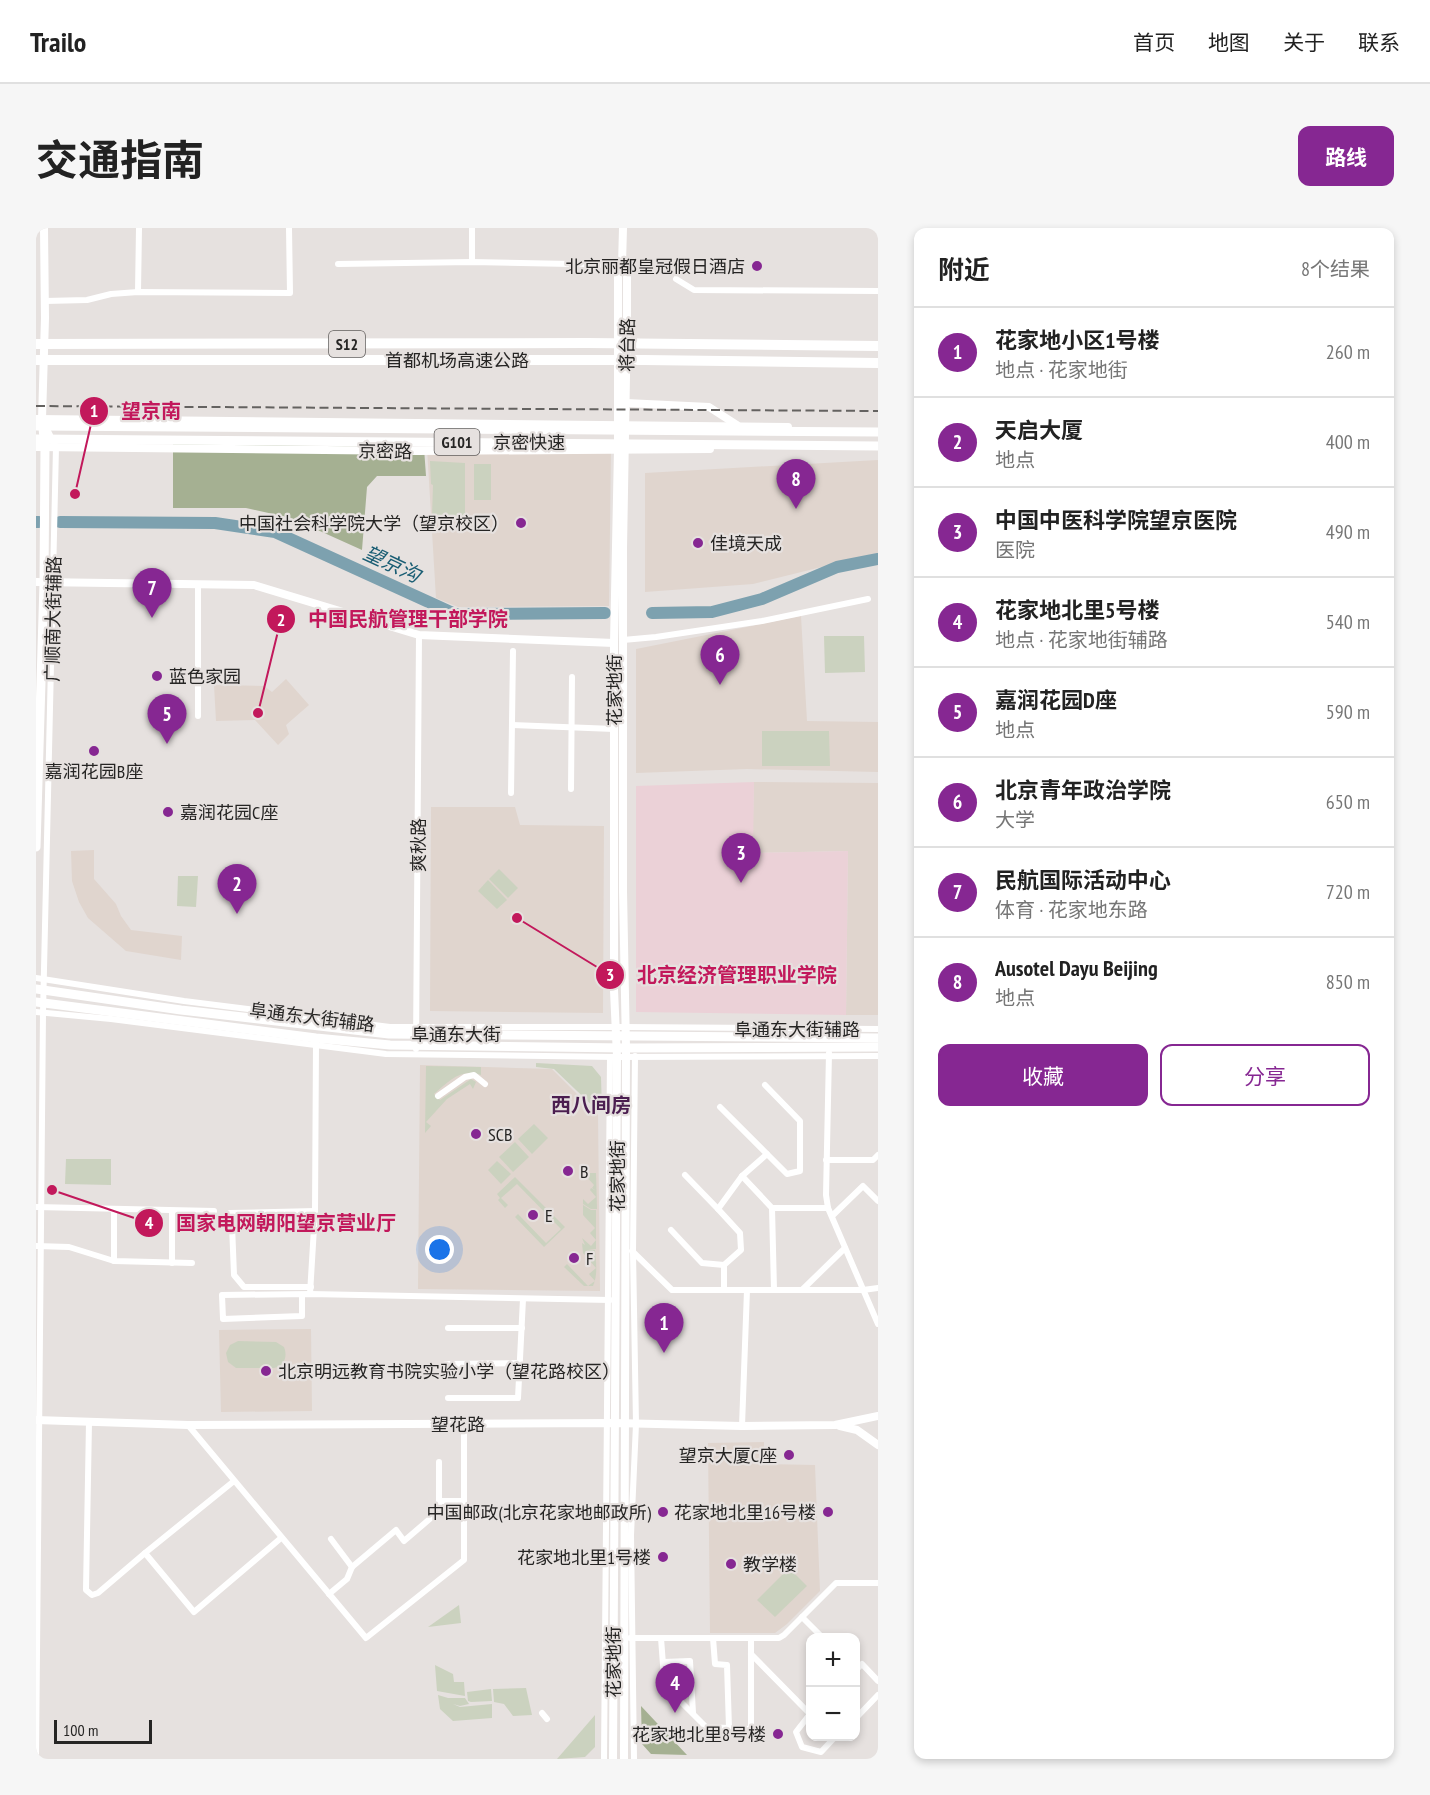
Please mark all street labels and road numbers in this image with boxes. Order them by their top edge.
street label: 将台路 [615,318,639,372]
road number: S12 [329,331,365,357]
street label: 首都机场高速公路 [385,349,529,372]
road number: G101 [434,429,480,455]
street label: 京密快速 [493,431,565,454]
street label: 京密路 [358,439,412,463]
street label: 广顺南大街辅路 [40,556,66,682]
street label: 花家地街 [603,654,626,726]
street label: 爽秋路 [407,818,430,872]
street label: 阜通东大街辅路 [248,998,376,1036]
street label: 阜通东大街辅路 [734,1018,860,1041]
street label: 阜通东大街 [411,1023,501,1046]
street label: 花家地街 [606,1140,629,1212]
street label: 望花路 [431,1413,485,1436]
street label: 花家地街 [602,1626,625,1698]

